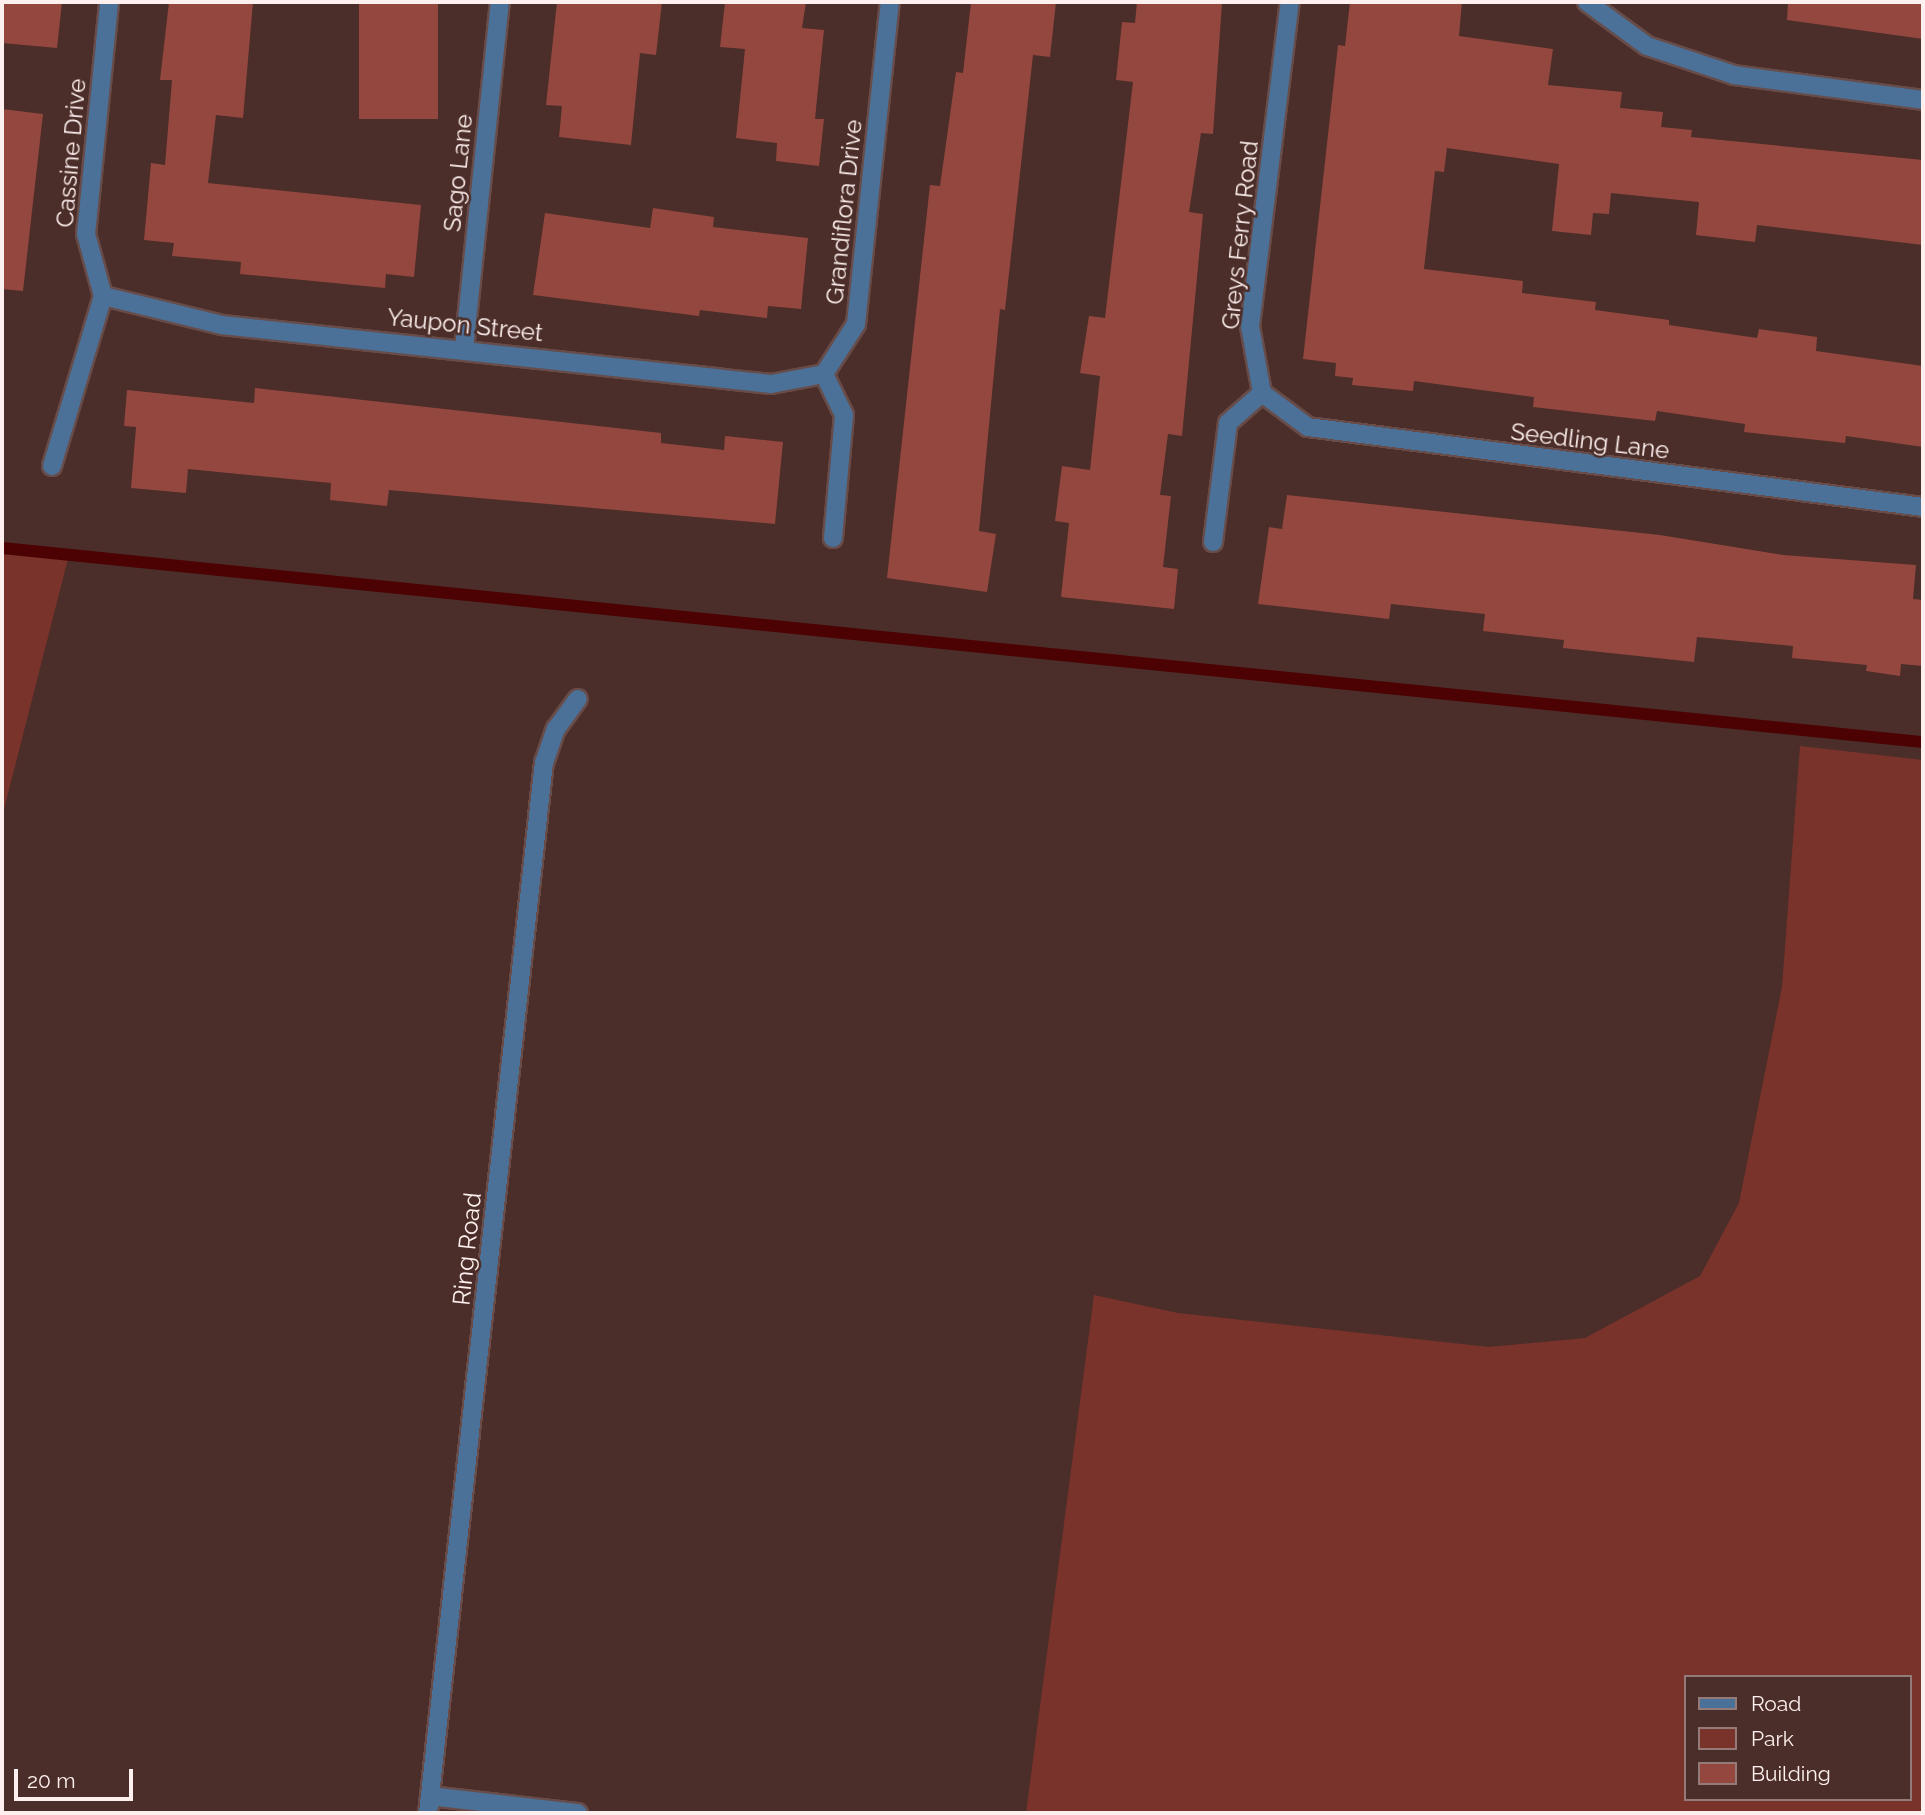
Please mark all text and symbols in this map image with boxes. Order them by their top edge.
street label: Cassine Drive [50,77,92,229]
street label: Sago Lane [438,113,478,233]
street label: Grandiflora Drive [820,118,868,306]
street label: Greys Ferry Road [1216,139,1264,331]
street label: Yaupon Street [386,302,544,348]
street label: Seedling Lane [1509,417,1671,465]
street label: Ring Road [447,1191,487,1307]
legend [1684,1675,1911,1801]
text: Road [1751,1691,1801,1716]
text: Park [1751,1726,1794,1751]
scale bar [18,1756,136,1800]
text: Building [1751,1761,1831,1786]
text: 20 m [27,1768,75,1793]

